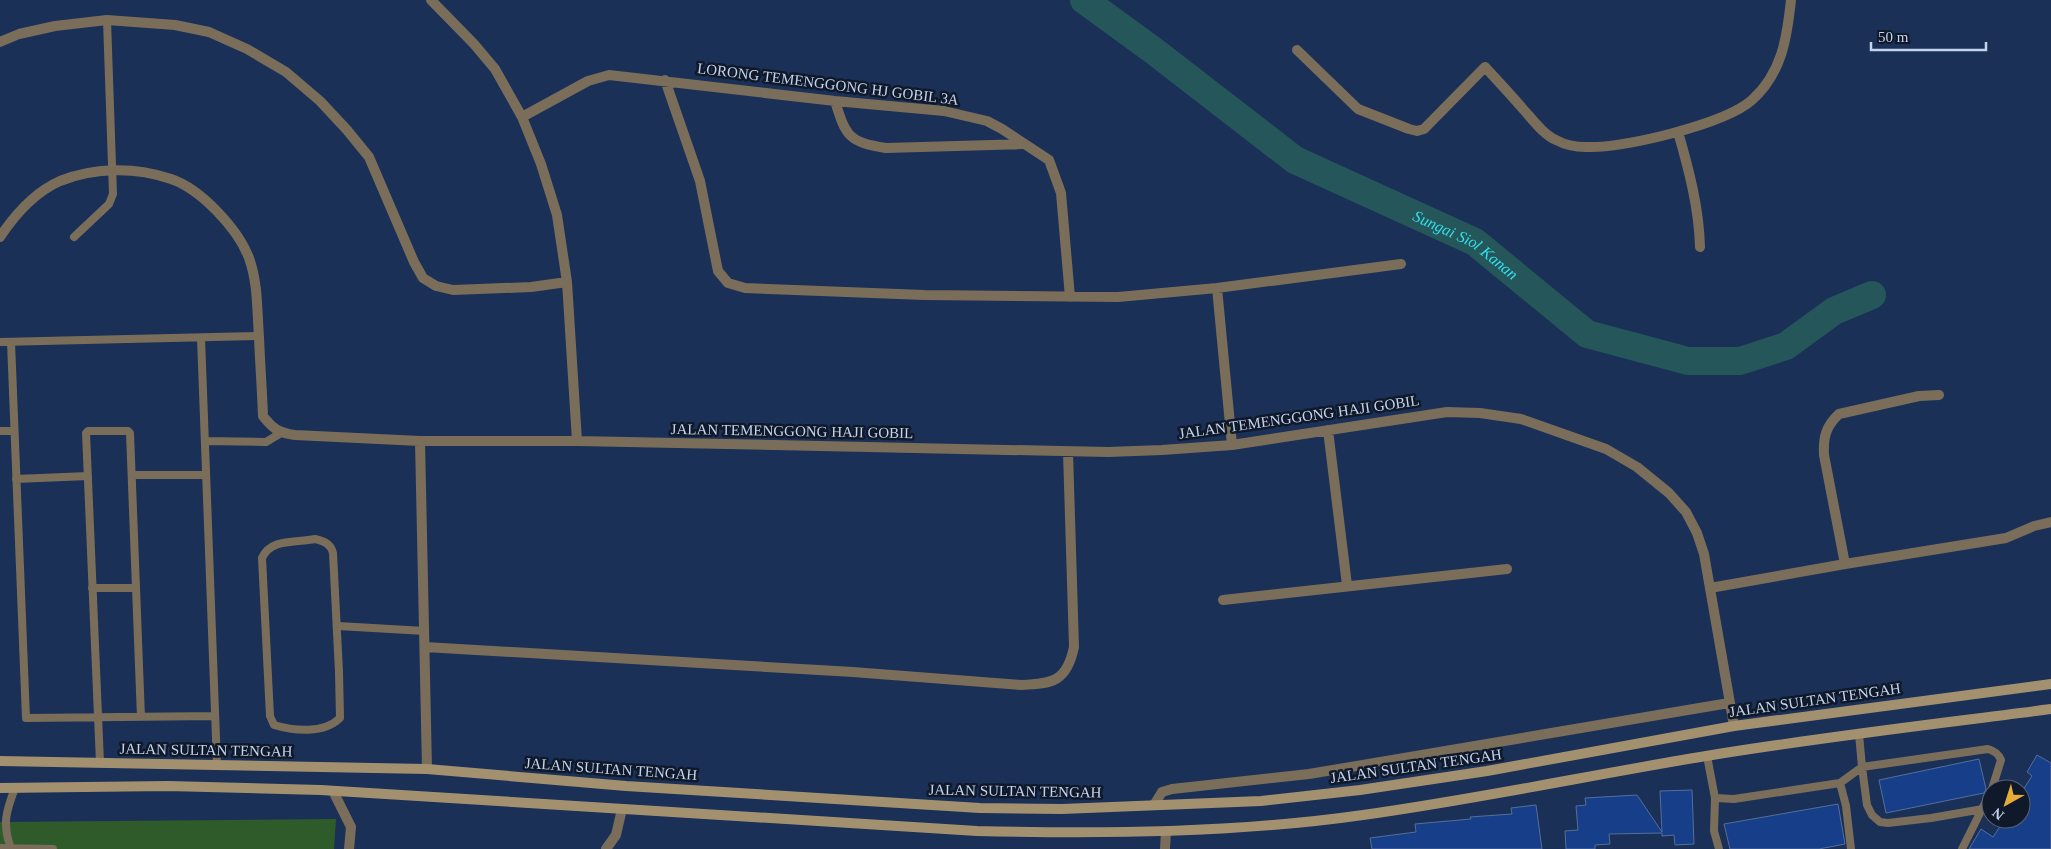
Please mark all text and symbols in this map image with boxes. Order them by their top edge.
scale bar [1871,20,1986,52]
text: 50 m [1878,29,1909,45]
street label: LORONG TEMENGGONG HJ GOBIL 3A [696,60,960,108]
water label: Sungai Siol Kanan [1411,207,1521,283]
street label: JALAN TEMENGGONG HAJI GOBIL [1178,392,1420,442]
street label: JALAN TEMENGGONG HAJI GOBIL [671,421,913,441]
street label: JALAN SULTAN TENGAH [1728,680,1902,720]
street label: JALAN SULTAN TENGAH [119,740,293,760]
street label: JALAN SULTAN TENGAH [1329,746,1503,786]
street label: JALAN SULTAN TENGAH [524,755,698,783]
north arrow [1981,779,2031,829]
street label: JALAN SULTAN TENGAH [928,781,1102,801]
text: N [1989,805,2007,823]

